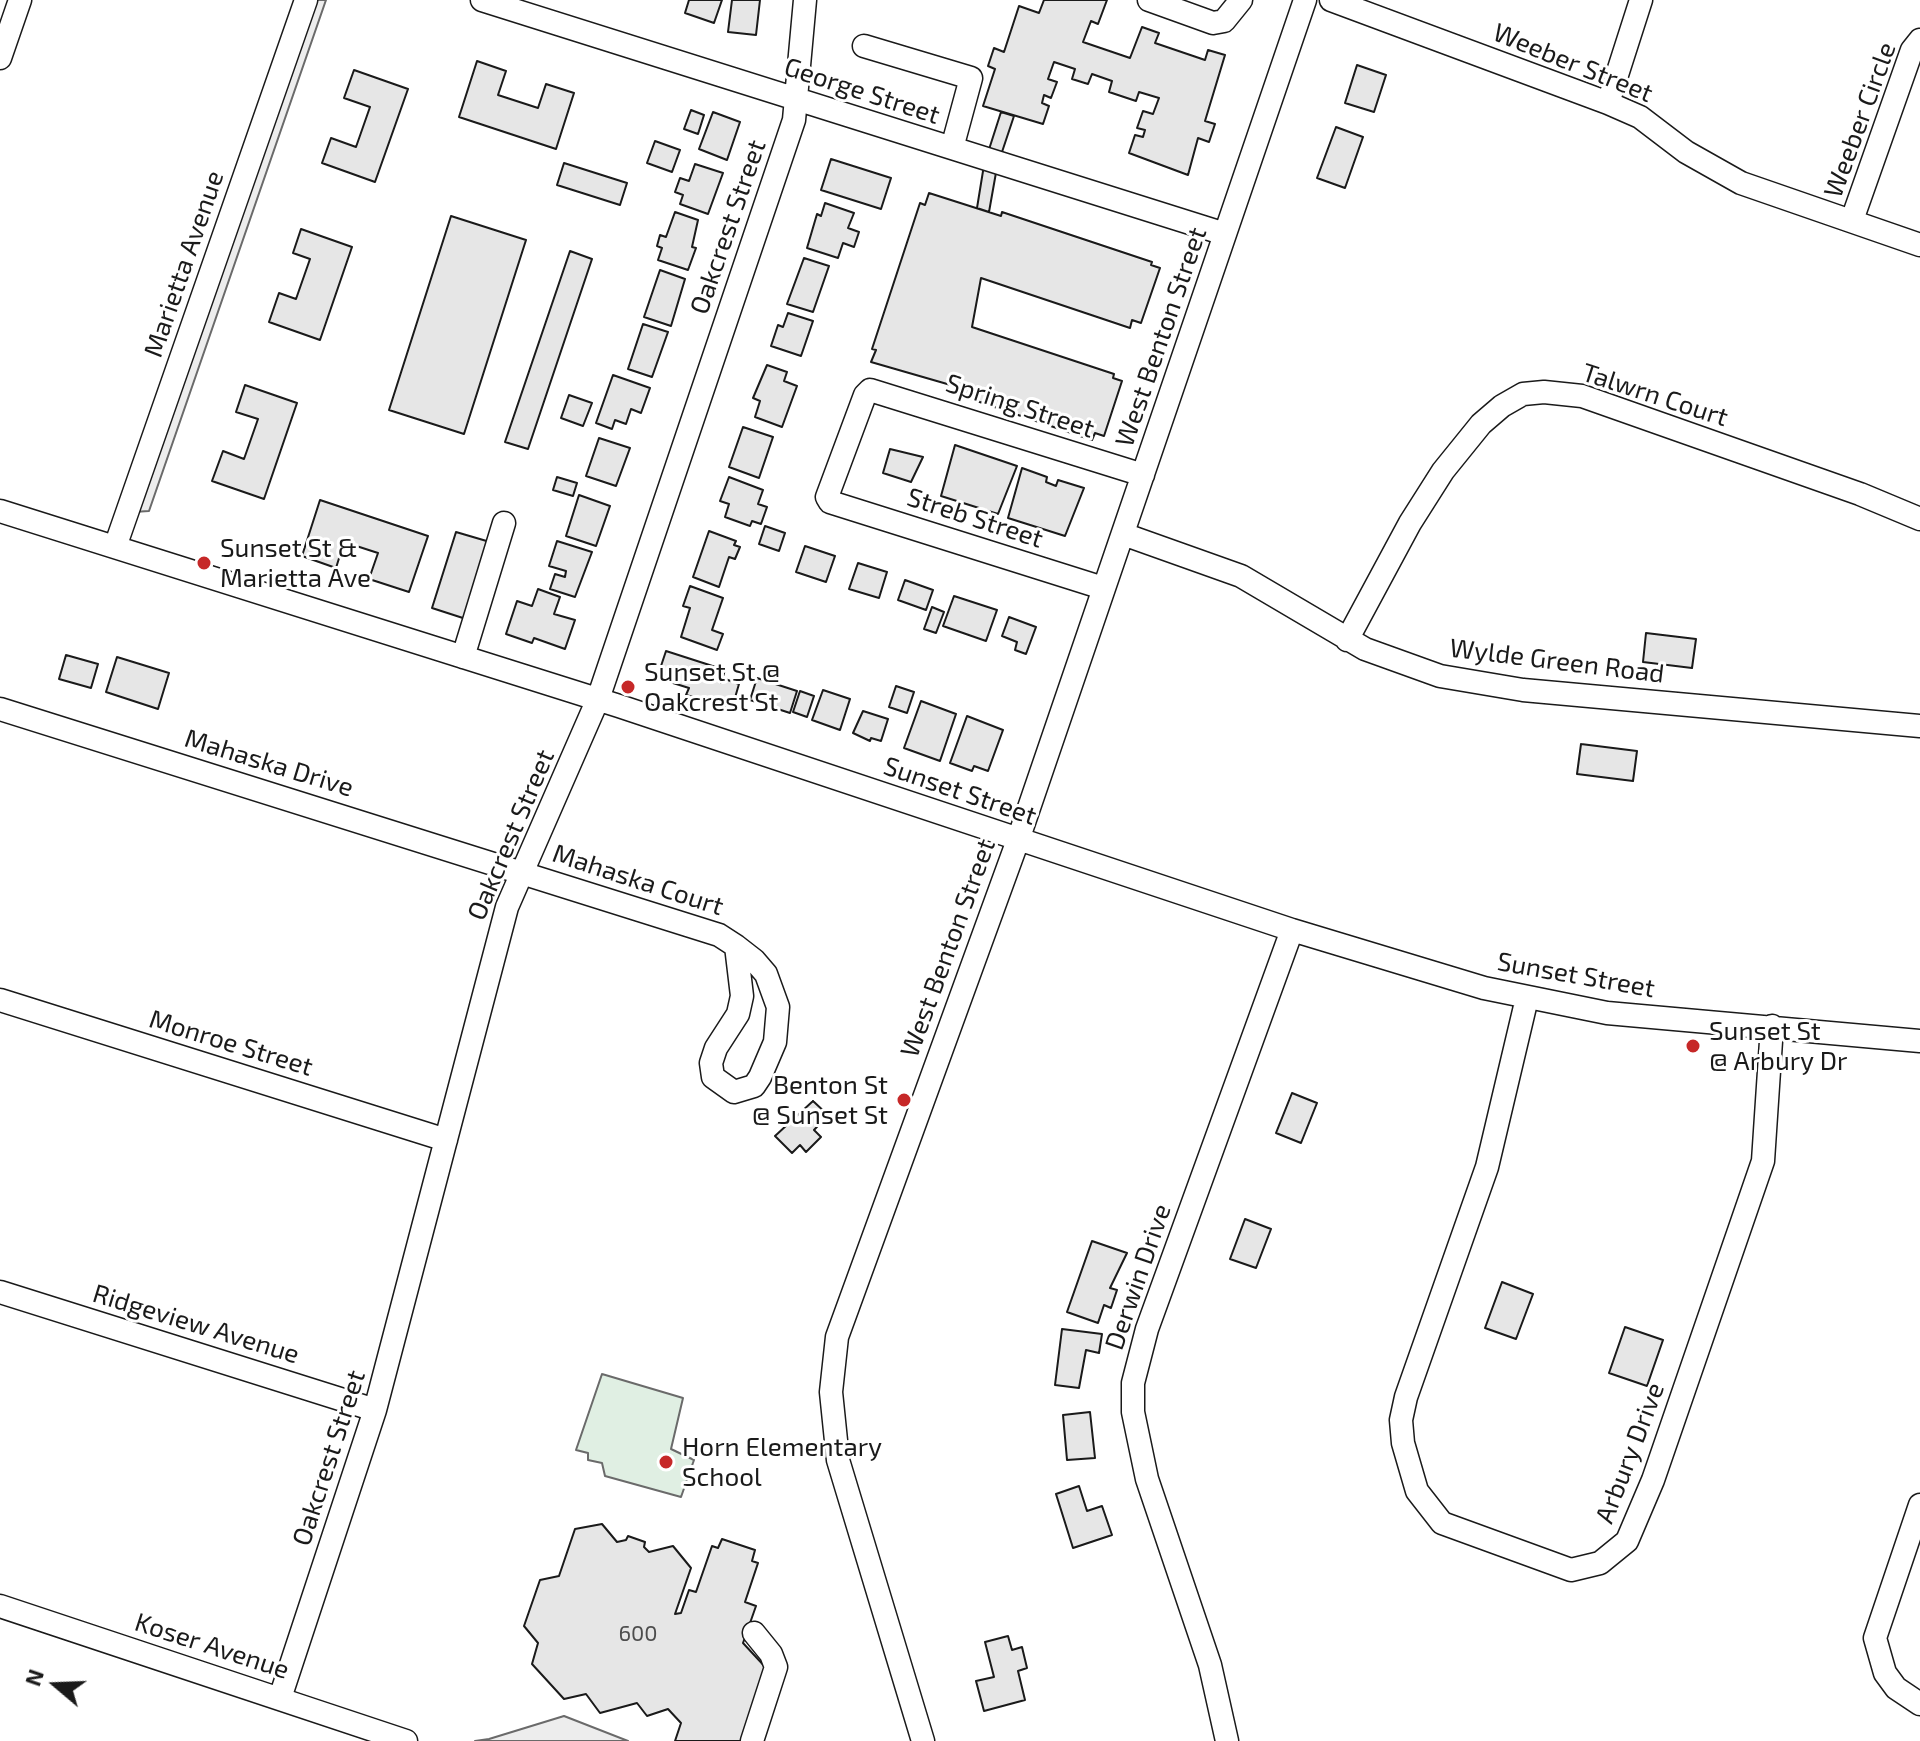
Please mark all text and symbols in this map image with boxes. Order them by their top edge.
street label: Weeber Street [1489,17,1657,109]
street label: Weeber Circle [1817,38,1903,202]
street label: George Street [780,51,944,131]
street label: Oakcrest Street [684,136,772,318]
street label: Marietta Avenue [138,167,230,361]
street label: West Benton Street [1109,223,1213,451]
street label: Talwrn Court [1578,357,1732,433]
street label: Spring Street [942,367,1098,445]
street label: Streb Street [903,481,1047,555]
place label: Sunset St & Marietta Ave [220,532,371,594]
marker: Sunset St & Marietta Ave [195,554,213,572]
street label: Wylde Green Road [1448,632,1666,690]
place label: Sunset St @ Oakcrest St [644,656,780,718]
marker: Sunset St @ Oakcrest St [619,678,637,696]
street label: Mahaska Drive [181,723,357,803]
street label: Oakcrest Street [461,745,561,925]
street label: Sunset Street [879,750,1041,832]
street label: West Benton Street [894,835,1002,1061]
street label: Mahaska Court [549,838,727,922]
street label: Sunset Street [1495,946,1657,1004]
street label: Monroe Street [145,1003,317,1083]
place label: Sunset St @ Arbury Dr [1709,1015,1847,1076]
marker: Sunset St @ Arbury Dr [1684,1037,1702,1055]
place label: Benton St @ Sunset St [752,1069,888,1130]
marker: Benton St @ Sunset St [895,1091,913,1109]
street label: Derwin Drive [1098,1200,1178,1354]
street label: Ridgeview Avenue [89,1278,303,1370]
street label: Oakcrest Street [286,1366,372,1550]
street label: Arbury Drive [1589,1378,1671,1528]
place label: Horn Elementary School [682,1431,882,1492]
marker: Horn Elementary School [657,1453,675,1471]
street label: Koser Avenue [131,1606,293,1686]
house number: 600 [618,1621,658,1647]
north arrow [16,1645,96,1725]
text: N [18,1665,48,1689]

